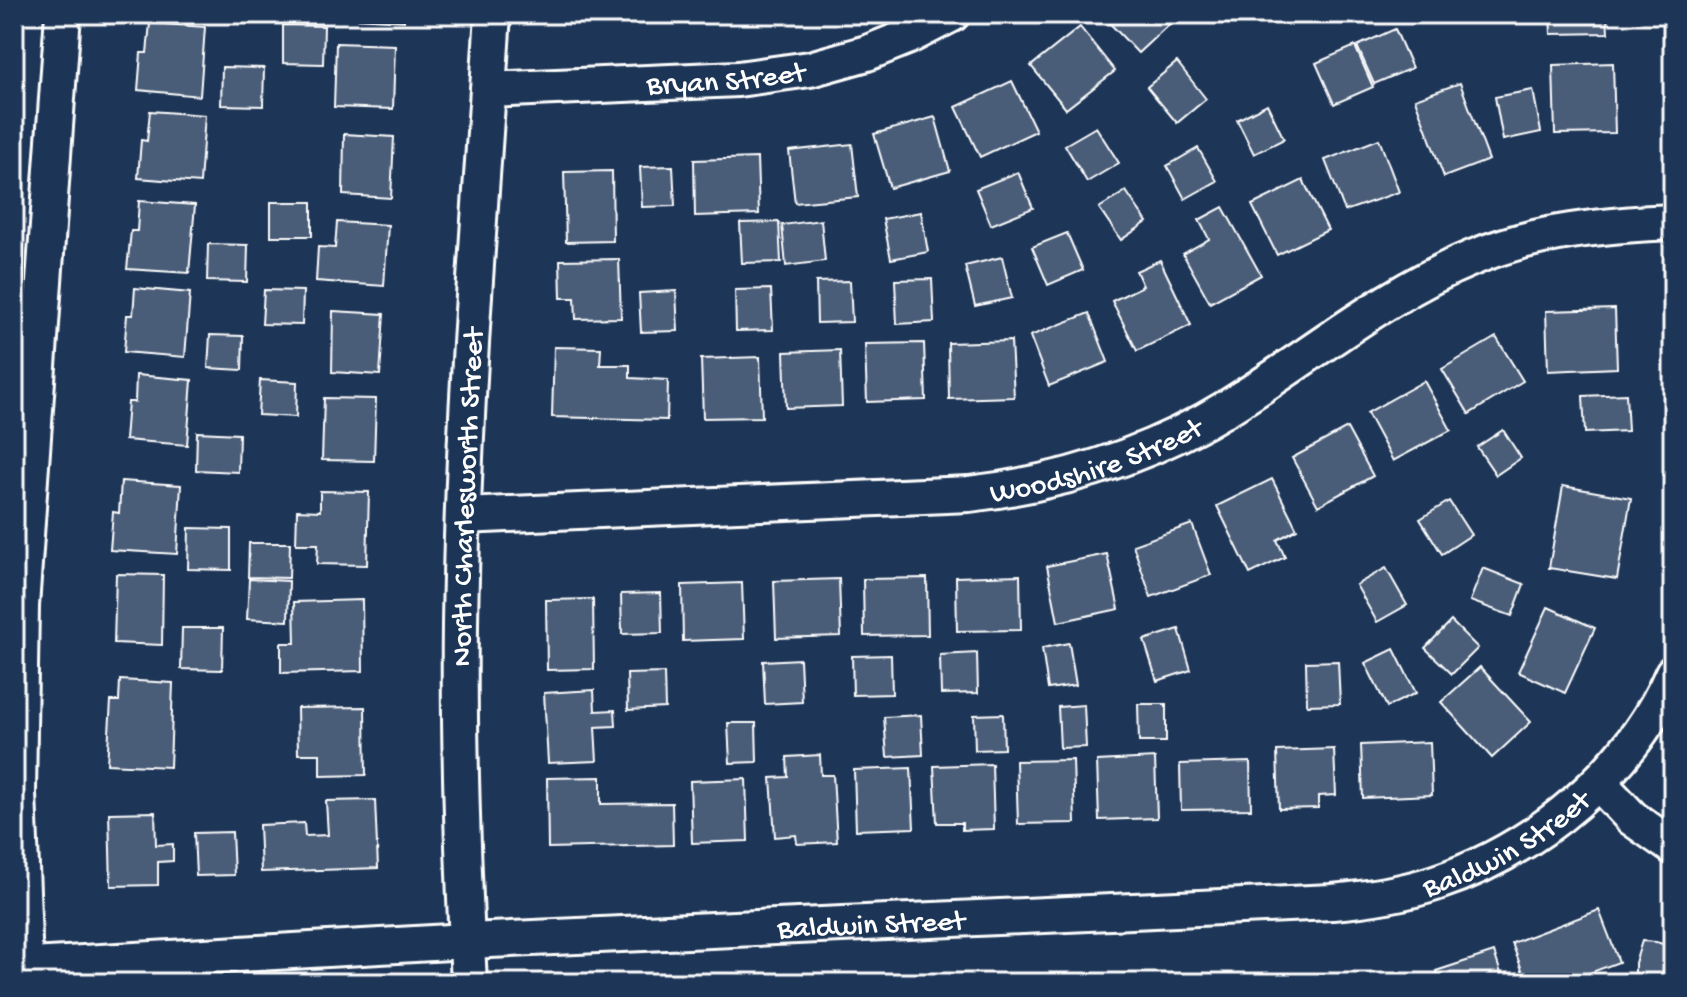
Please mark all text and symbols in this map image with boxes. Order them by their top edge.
street label: Bryan Street [645,57,810,105]
street label: North Charlesworth Street [447,324,494,667]
street label: Woodshire Street [988,411,1212,513]
street label: Baldwin Street [1418,783,1601,908]
street label: Baldwin Street [776,905,968,949]

